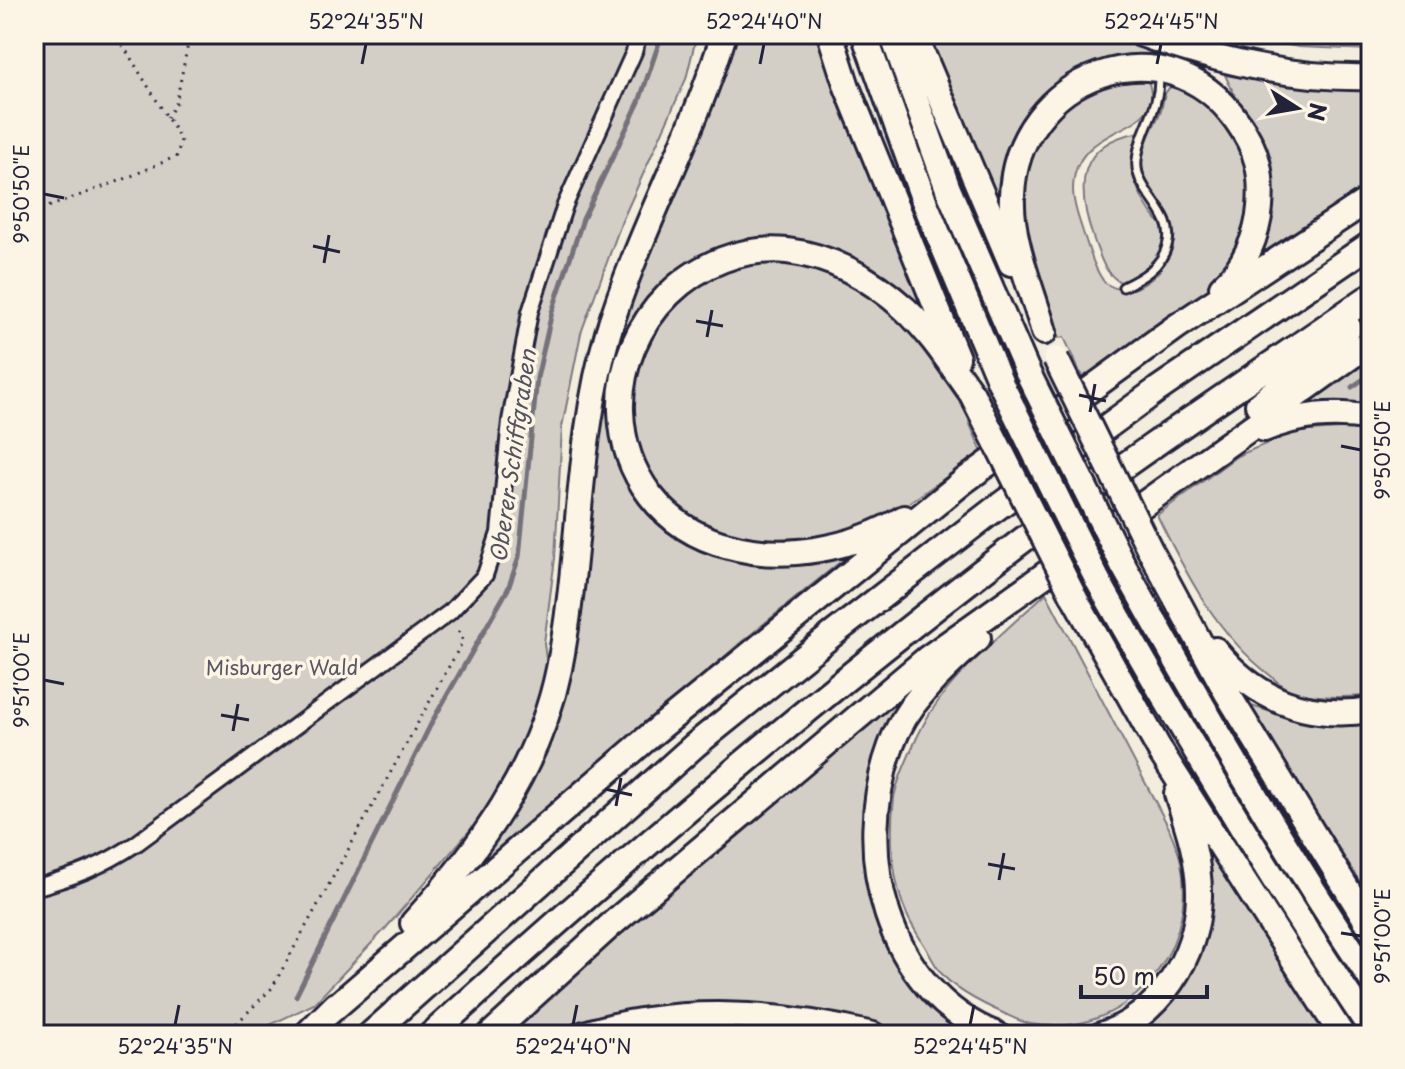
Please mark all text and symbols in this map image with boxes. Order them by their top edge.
text: 52°24'35"N [308,6,424,36]
text: 52°24'40"N [705,6,823,36]
text: 52°24'45"N [1103,6,1219,36]
north arrow [1257,68,1337,148]
text: N [1300,100,1336,124]
text: 9°50'50"E [6,144,36,244]
water label: Oberer Schiffgraben [480,346,543,564]
text: 9°50'50"E [1367,400,1397,500]
text: 9°51'00"E [6,632,36,728]
park label: Misburger Wald [206,652,358,682]
text: 9°51'00"E [1367,888,1397,984]
scale bar [1081,949,1207,999]
text: 50 m [1093,957,1155,993]
text: 52°24'35"N [117,1031,233,1061]
text: 52°24'40"N [514,1031,632,1061]
text: 52°24'45"N [912,1031,1028,1061]

